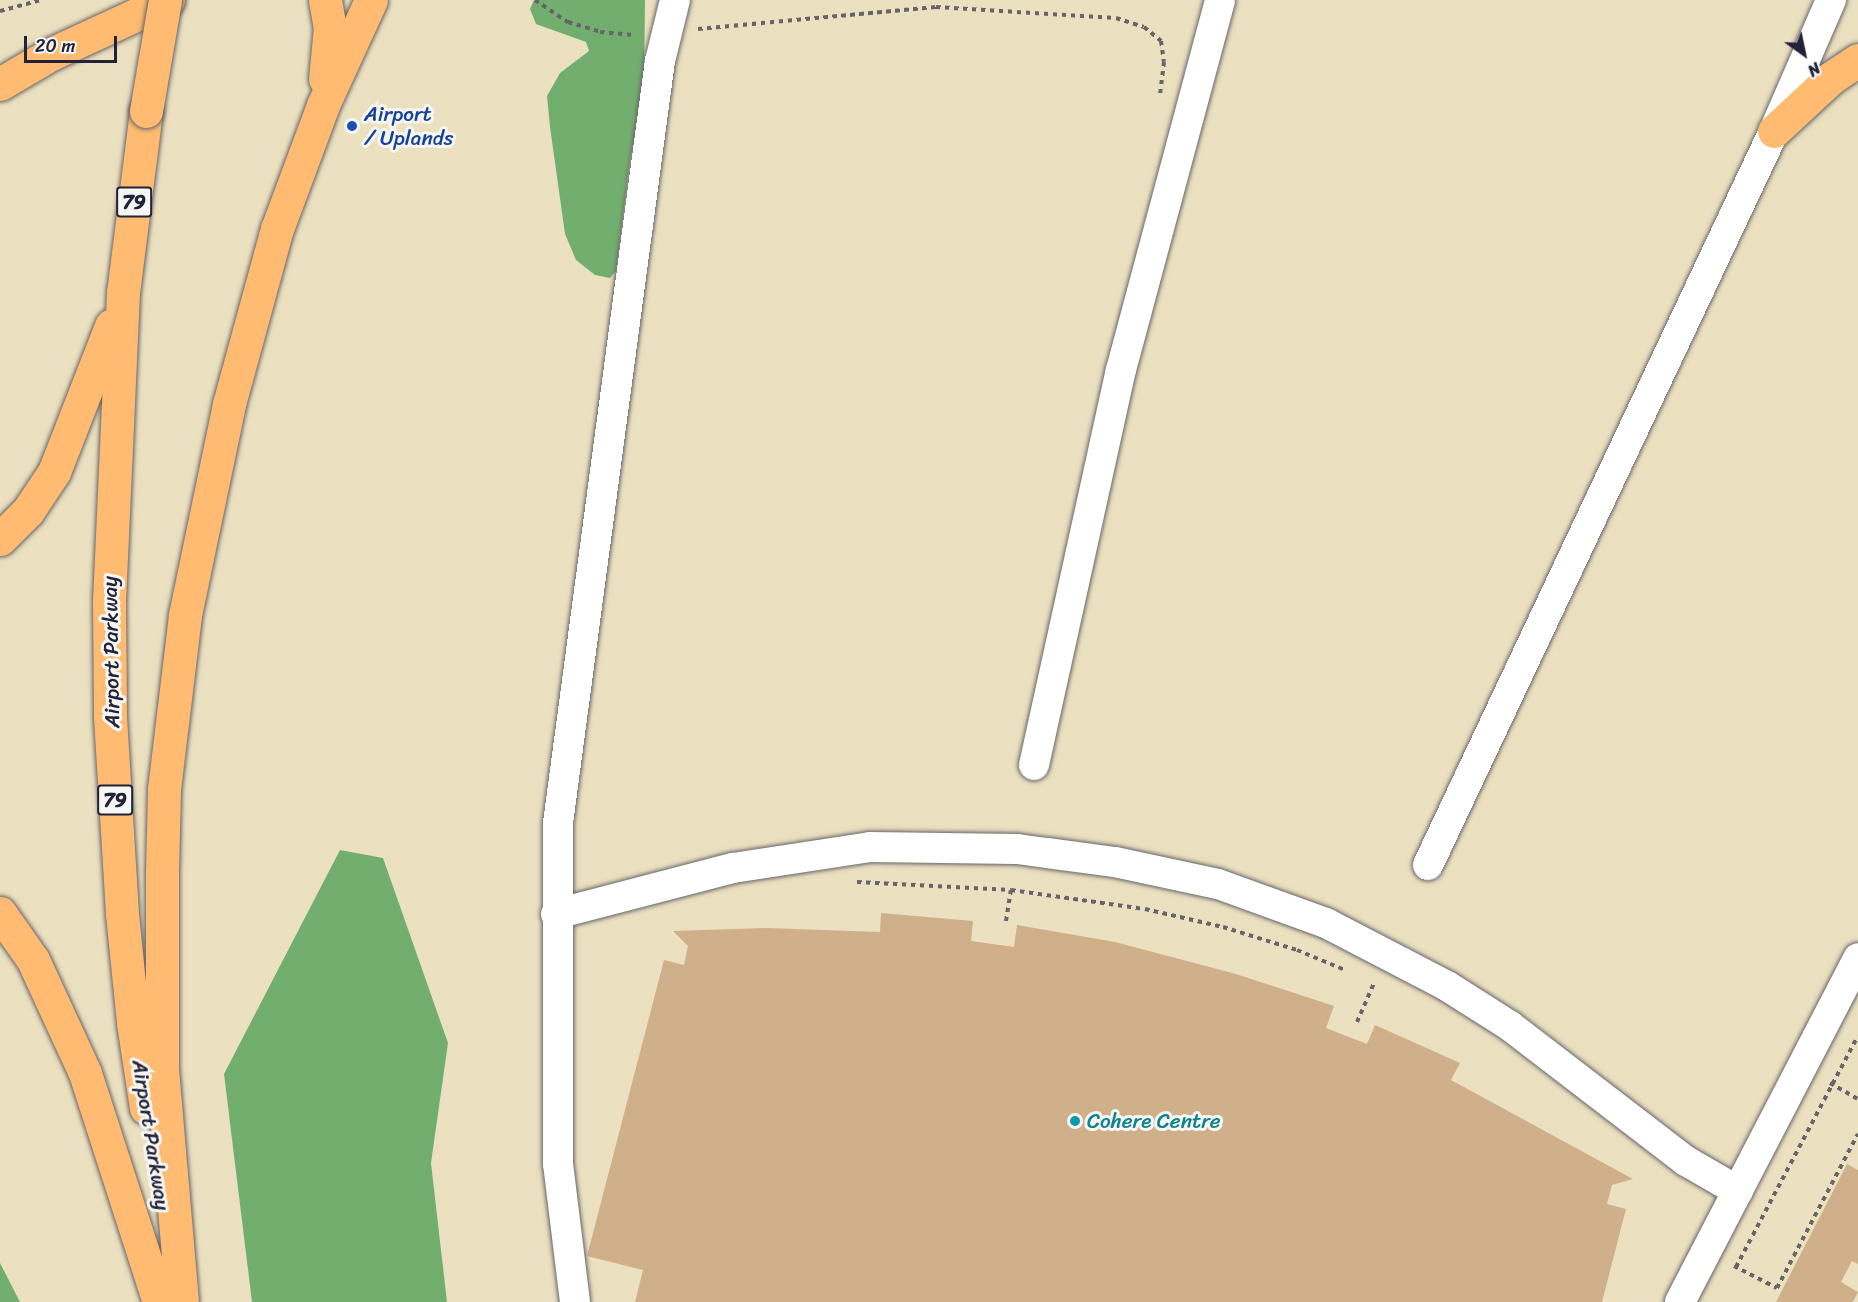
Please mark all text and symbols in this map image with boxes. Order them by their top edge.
scale bar [27,24,120,62]
north arrow [1774,24,1834,84]
text: 20 m [35,30,75,62]
text: N [1802,54,1827,85]
place label: Airport / Uplands [364,101,454,151]
marker: Airport / Uplands [345,119,359,133]
road number: 79 [116,185,152,219]
street label: Airport Parkway [97,576,125,728]
road number: 79 [97,783,133,817]
street label: Airport Parkway [127,1058,175,1212]
place label: Cohere Centre [1087,1108,1221,1134]
marker: Cohere Centre [1068,1114,1082,1128]

